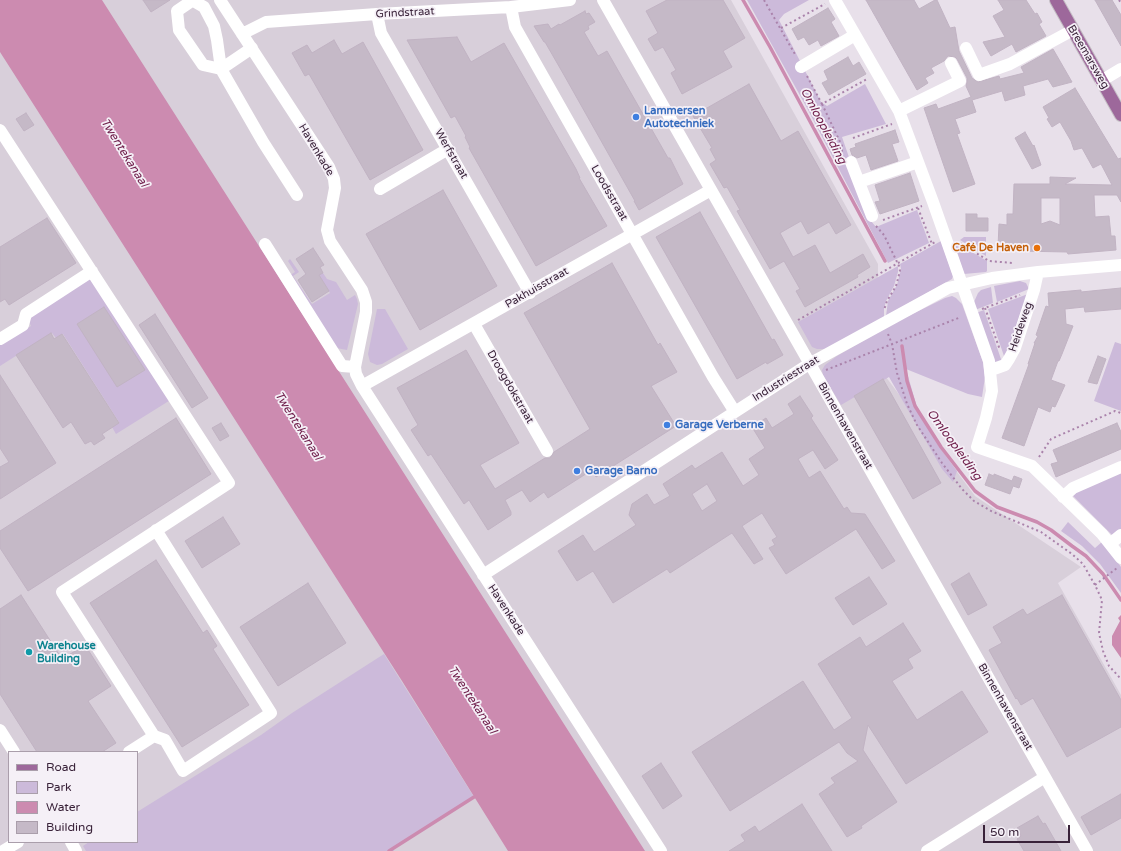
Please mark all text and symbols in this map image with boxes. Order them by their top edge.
street label: Grindstraat [375,5,435,21]
street label: Breemarsweg [1064,23,1112,91]
water label: Omloopleiding [797,86,849,166]
place label: Lammersen Autotechniek [644,104,714,130]
marker: Lammersen Autotechniek [631,112,641,122]
water label: Twentekanaal [97,116,151,190]
street label: Havenkade [295,122,337,178]
street label: Werfstraat [431,127,471,181]
street label: Loodsstraat [588,163,630,223]
place label: Café De Haven [952,241,1029,255]
marker: Café De Haven [1032,243,1042,253]
street label: Pakhuisstraat [503,265,571,311]
street label: Heideweg [1006,300,1036,354]
street label: Droogdokstraat [484,348,536,426]
street label: Industriestraat [750,353,822,405]
street label: Binnenhavenstraat [815,380,875,472]
water label: Twentekanaal [271,389,325,463]
water label: Omloopleiding [923,407,985,483]
place label: Garage Verberne [675,418,764,432]
marker: Garage Verberne [662,420,672,430]
place label: Garage Barno [585,464,657,478]
marker: Garage Barno [572,466,582,476]
street label: Havenkade [485,582,527,638]
place label: Warehouse Building [37,639,96,665]
marker: Warehouse Building [24,647,34,657]
street label: Binnenhavenstraat [975,661,1035,753]
water label: Twentekanaal [445,663,499,737]
legend [8,751,138,843]
text: Road [46,760,76,774]
text: Park [46,780,72,794]
text: Water [46,800,80,814]
scale bar [985,817,1072,843]
text: Building [46,820,93,834]
text: 50 m [990,825,1019,839]

